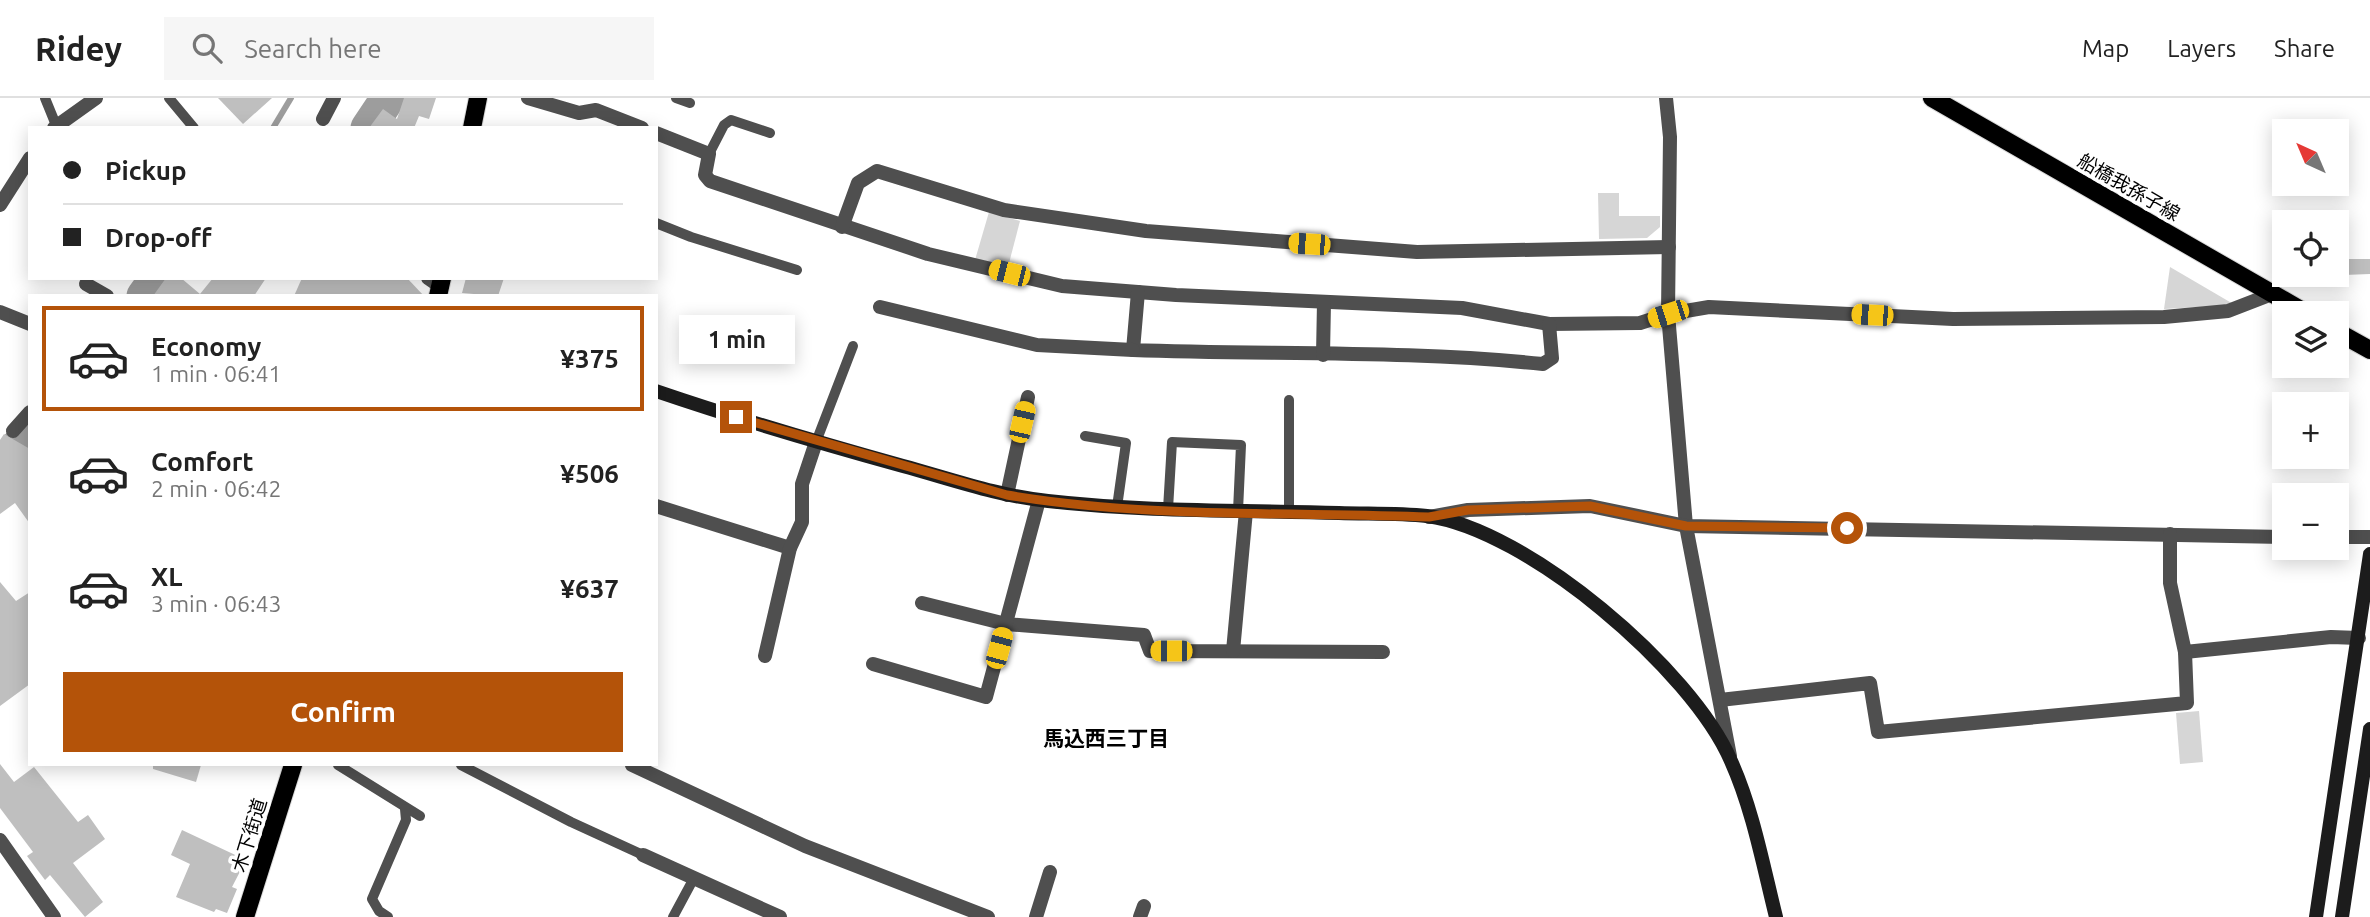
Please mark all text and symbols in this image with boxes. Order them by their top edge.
search box [164,17,654,80]
icon: search [188,29,226,67]
text: Ridey [35,30,122,67]
text: Search here [244,34,382,63]
text: Map [2082,35,2129,62]
text: Layers [2167,35,2236,62]
text: Share [2274,35,2335,62]
north arrow [2272,119,2348,196]
map controls [2272,119,2349,560]
street label: 船橋我孫子線 [2074,149,2184,225]
text: Pickup [105,156,187,185]
button: locate [2272,210,2349,287]
text: Drop-off [105,223,212,252]
car [1288,232,1331,256]
car [987,258,1032,288]
car [1645,298,1692,330]
button: layers [2272,301,2349,378]
car [1851,303,1894,327]
callout: 1 min [678,316,794,364]
icon: car [67,327,130,390]
text: 1 min [708,327,766,352]
text: Economy [151,332,261,361]
text: ¥375 [560,344,619,373]
text: 1 min · 06:41 [151,361,282,386]
button: + [2272,392,2349,469]
car [1008,399,1037,445]
route end [720,401,752,433]
icon: car [67,442,130,505]
text: Comfort [151,447,254,476]
text: ¥506 [560,459,619,488]
text: 2 min · 06:42 [151,476,282,501]
button: − [2272,483,2349,560]
route start [1831,512,1863,544]
icon: car [67,557,130,620]
text: XL [151,562,182,591]
text: ¥637 [560,574,619,603]
text: 3 min · 06:43 [151,591,282,616]
car [984,625,1015,671]
car [1151,641,1193,662]
button: Confirm [63,672,623,752]
district label: 馬込西三丁目 [1043,726,1169,750]
street label: 木下街道 [227,795,271,875]

